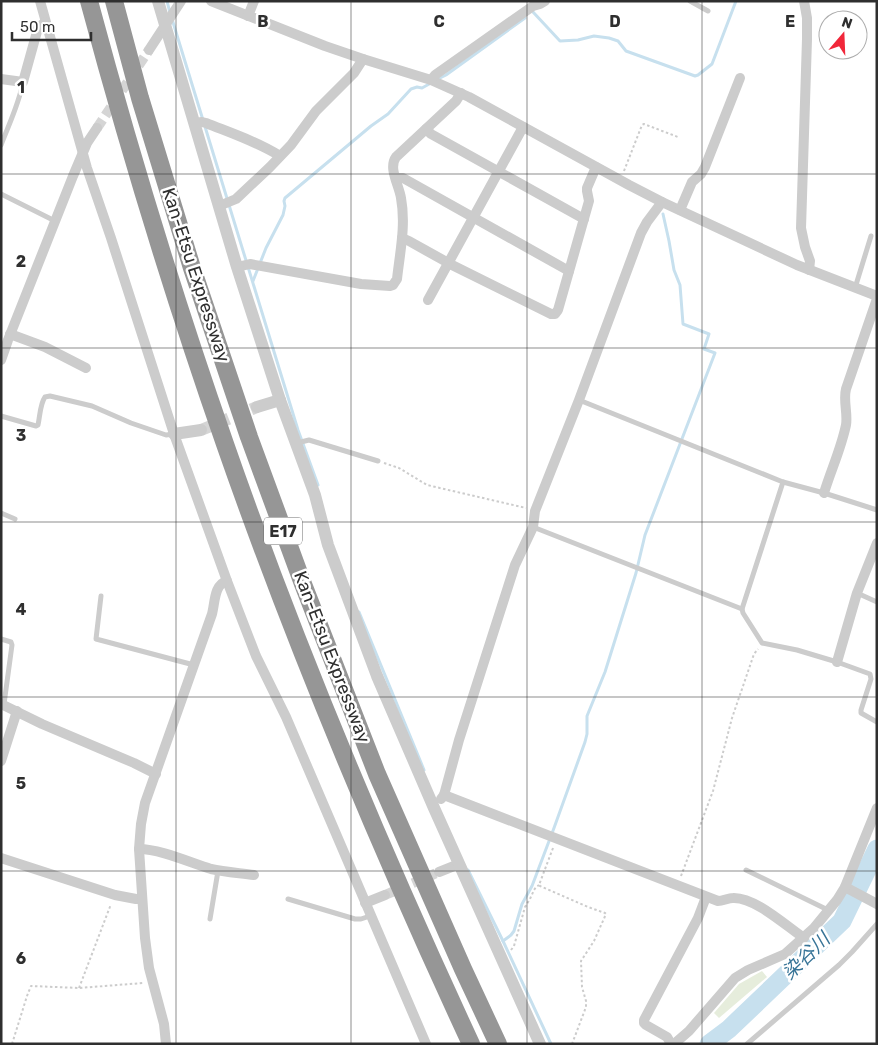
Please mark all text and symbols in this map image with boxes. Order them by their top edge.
scale bar [12,10,91,42]
north arrow [818,10,868,60]
text: B [257,12,269,31]
text: C [433,12,445,31]
text: D [609,12,621,31]
text: E [785,12,795,31]
text: N [840,14,855,33]
text: 50 m [20,18,55,36]
text: 1 [17,78,25,97]
street label: Kan-Etsu Expressway [157,185,235,365]
text: 2 [16,252,26,271]
text: 3 [16,426,26,445]
road number: E17 [264,518,302,544]
street label: Kan-Etsu Expressway [289,568,375,746]
text: 4 [16,600,27,619]
text: 5 [16,774,26,793]
water label: 染谷川 [778,927,836,984]
text: 6 [16,949,26,968]

